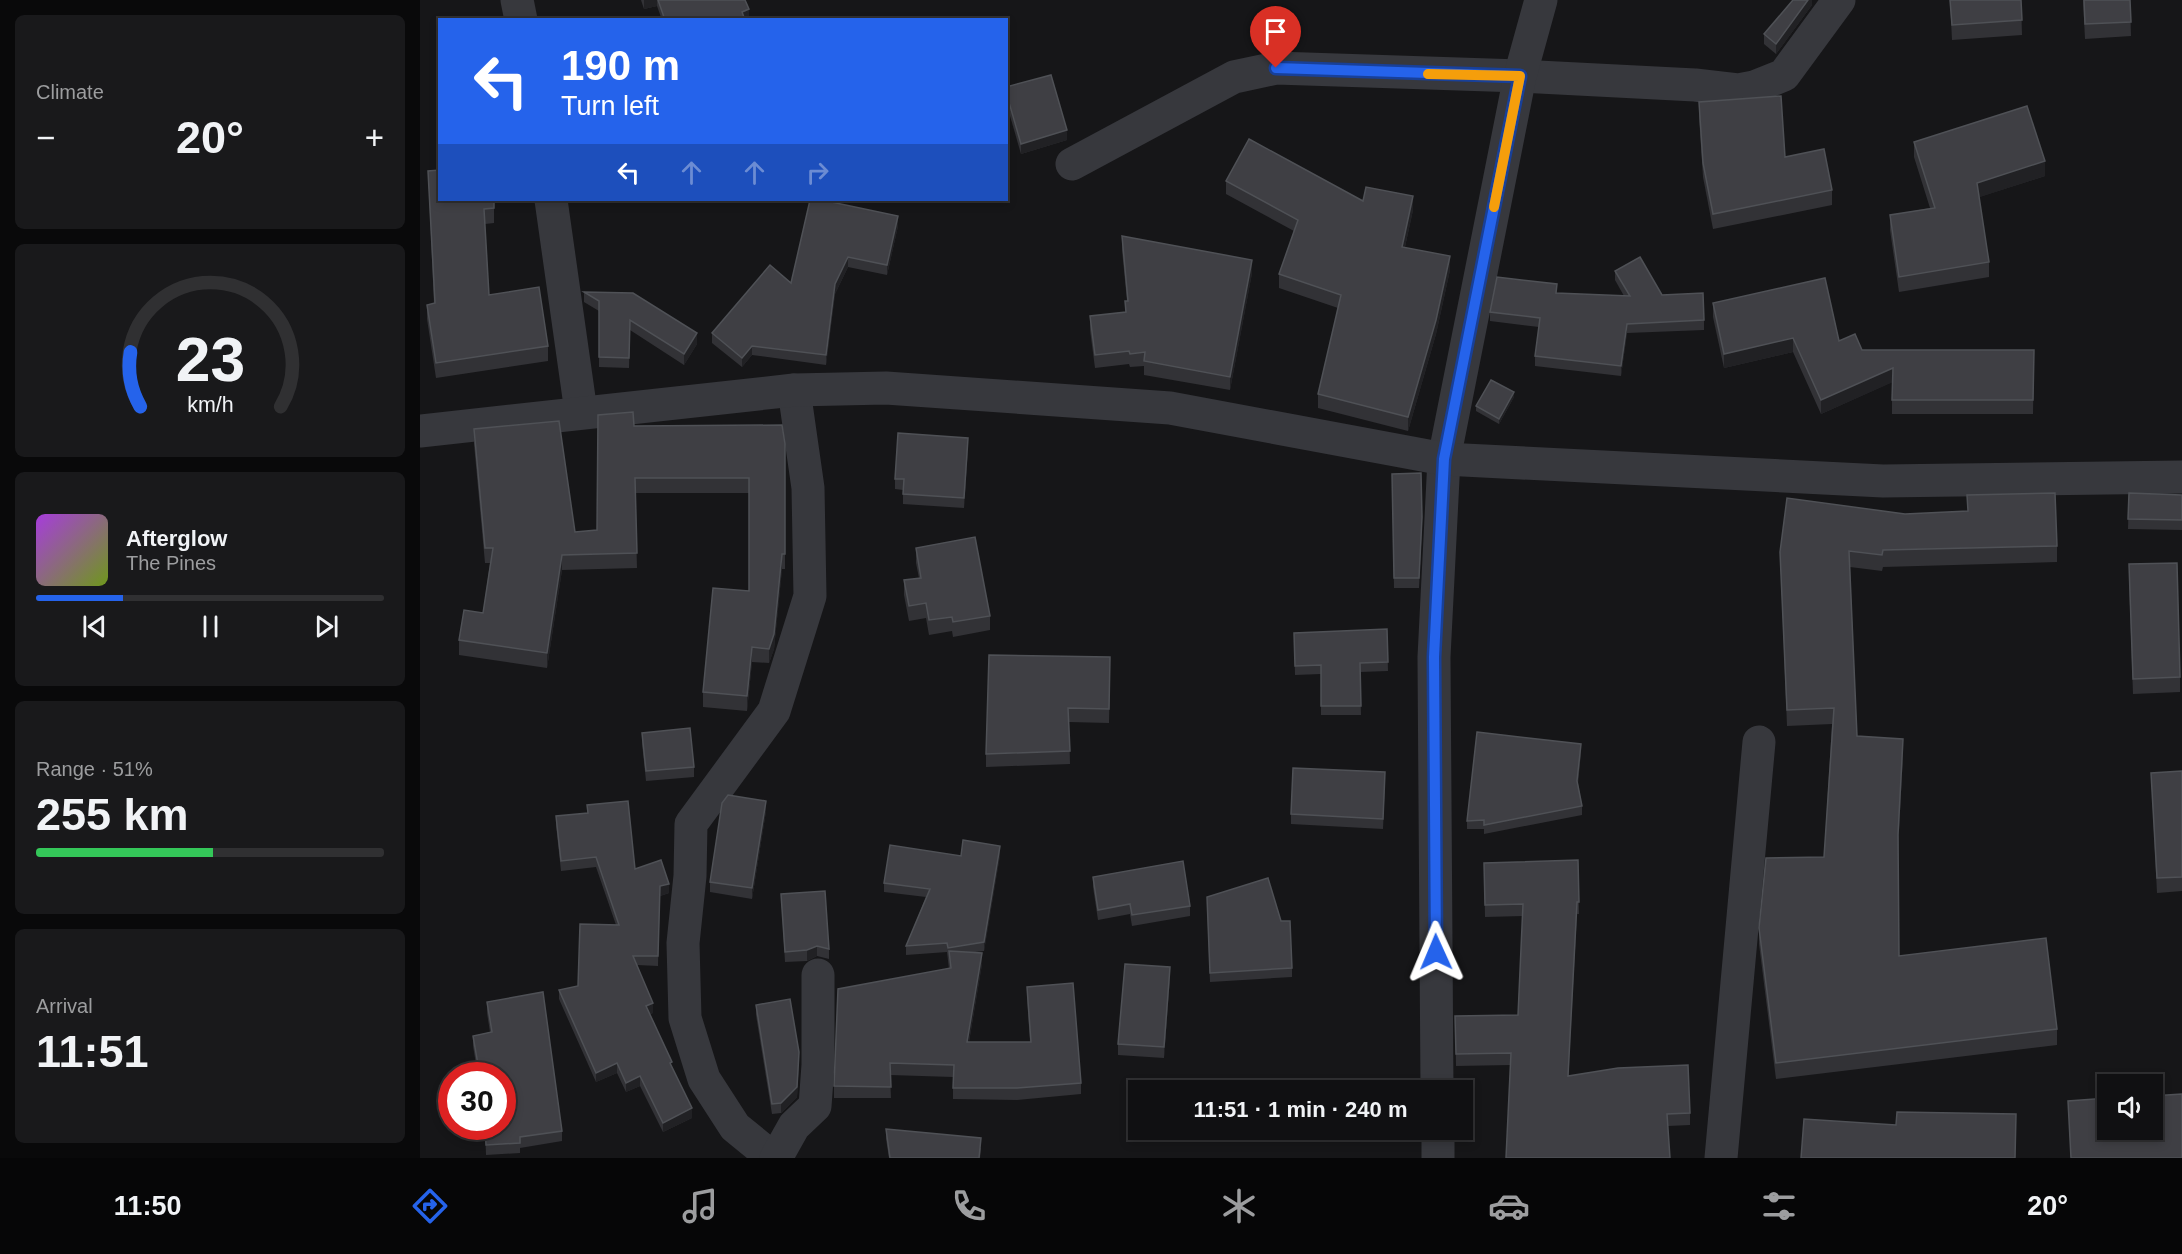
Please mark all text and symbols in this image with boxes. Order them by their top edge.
pin [1250,6,1301,68]
icon: arrive [1259,15,1292,48]
icon: left [462,42,540,120]
text: 190 m [561,42,680,89]
text: Climate [36,81,104,103]
text: Turn left [561,91,659,121]
text: 20° [176,112,244,163]
text: − [36,119,55,156]
text: + [365,119,384,156]
icon: left [612,156,645,189]
icon: ahead [675,156,708,189]
icon: ahead [738,156,771,189]
icon: right [801,156,834,189]
text: 23 [175,326,245,395]
text: km/h [187,394,233,418]
text: Afterglow [126,526,227,551]
text: The Pines [126,552,216,574]
icon: previous [78,610,111,643]
icon: pause [194,610,227,643]
icon: next [310,610,343,643]
text: Range · 51% [36,758,153,780]
text: 255 km [36,789,189,840]
position arrow [1404,920,1468,984]
text: Arrival [36,995,93,1017]
text: 11:51 [36,1026,149,1077]
speed limit sign: 30 [438,1062,516,1140]
map controls [2097,1074,2163,1140]
button: sound [2097,1074,2163,1140]
text: 11:51 · 1 min · 240 m [1194,1097,1408,1122]
icon: directions [409,1185,451,1227]
icon: music [679,1185,721,1227]
icon: phone [948,1185,990,1227]
icon: climate [1218,1185,1260,1227]
icon: car [1488,1185,1530,1227]
icon: filters [1758,1185,1800,1227]
text: 11:50 [114,1191,181,1221]
text: 20° [2027,1191,2068,1221]

